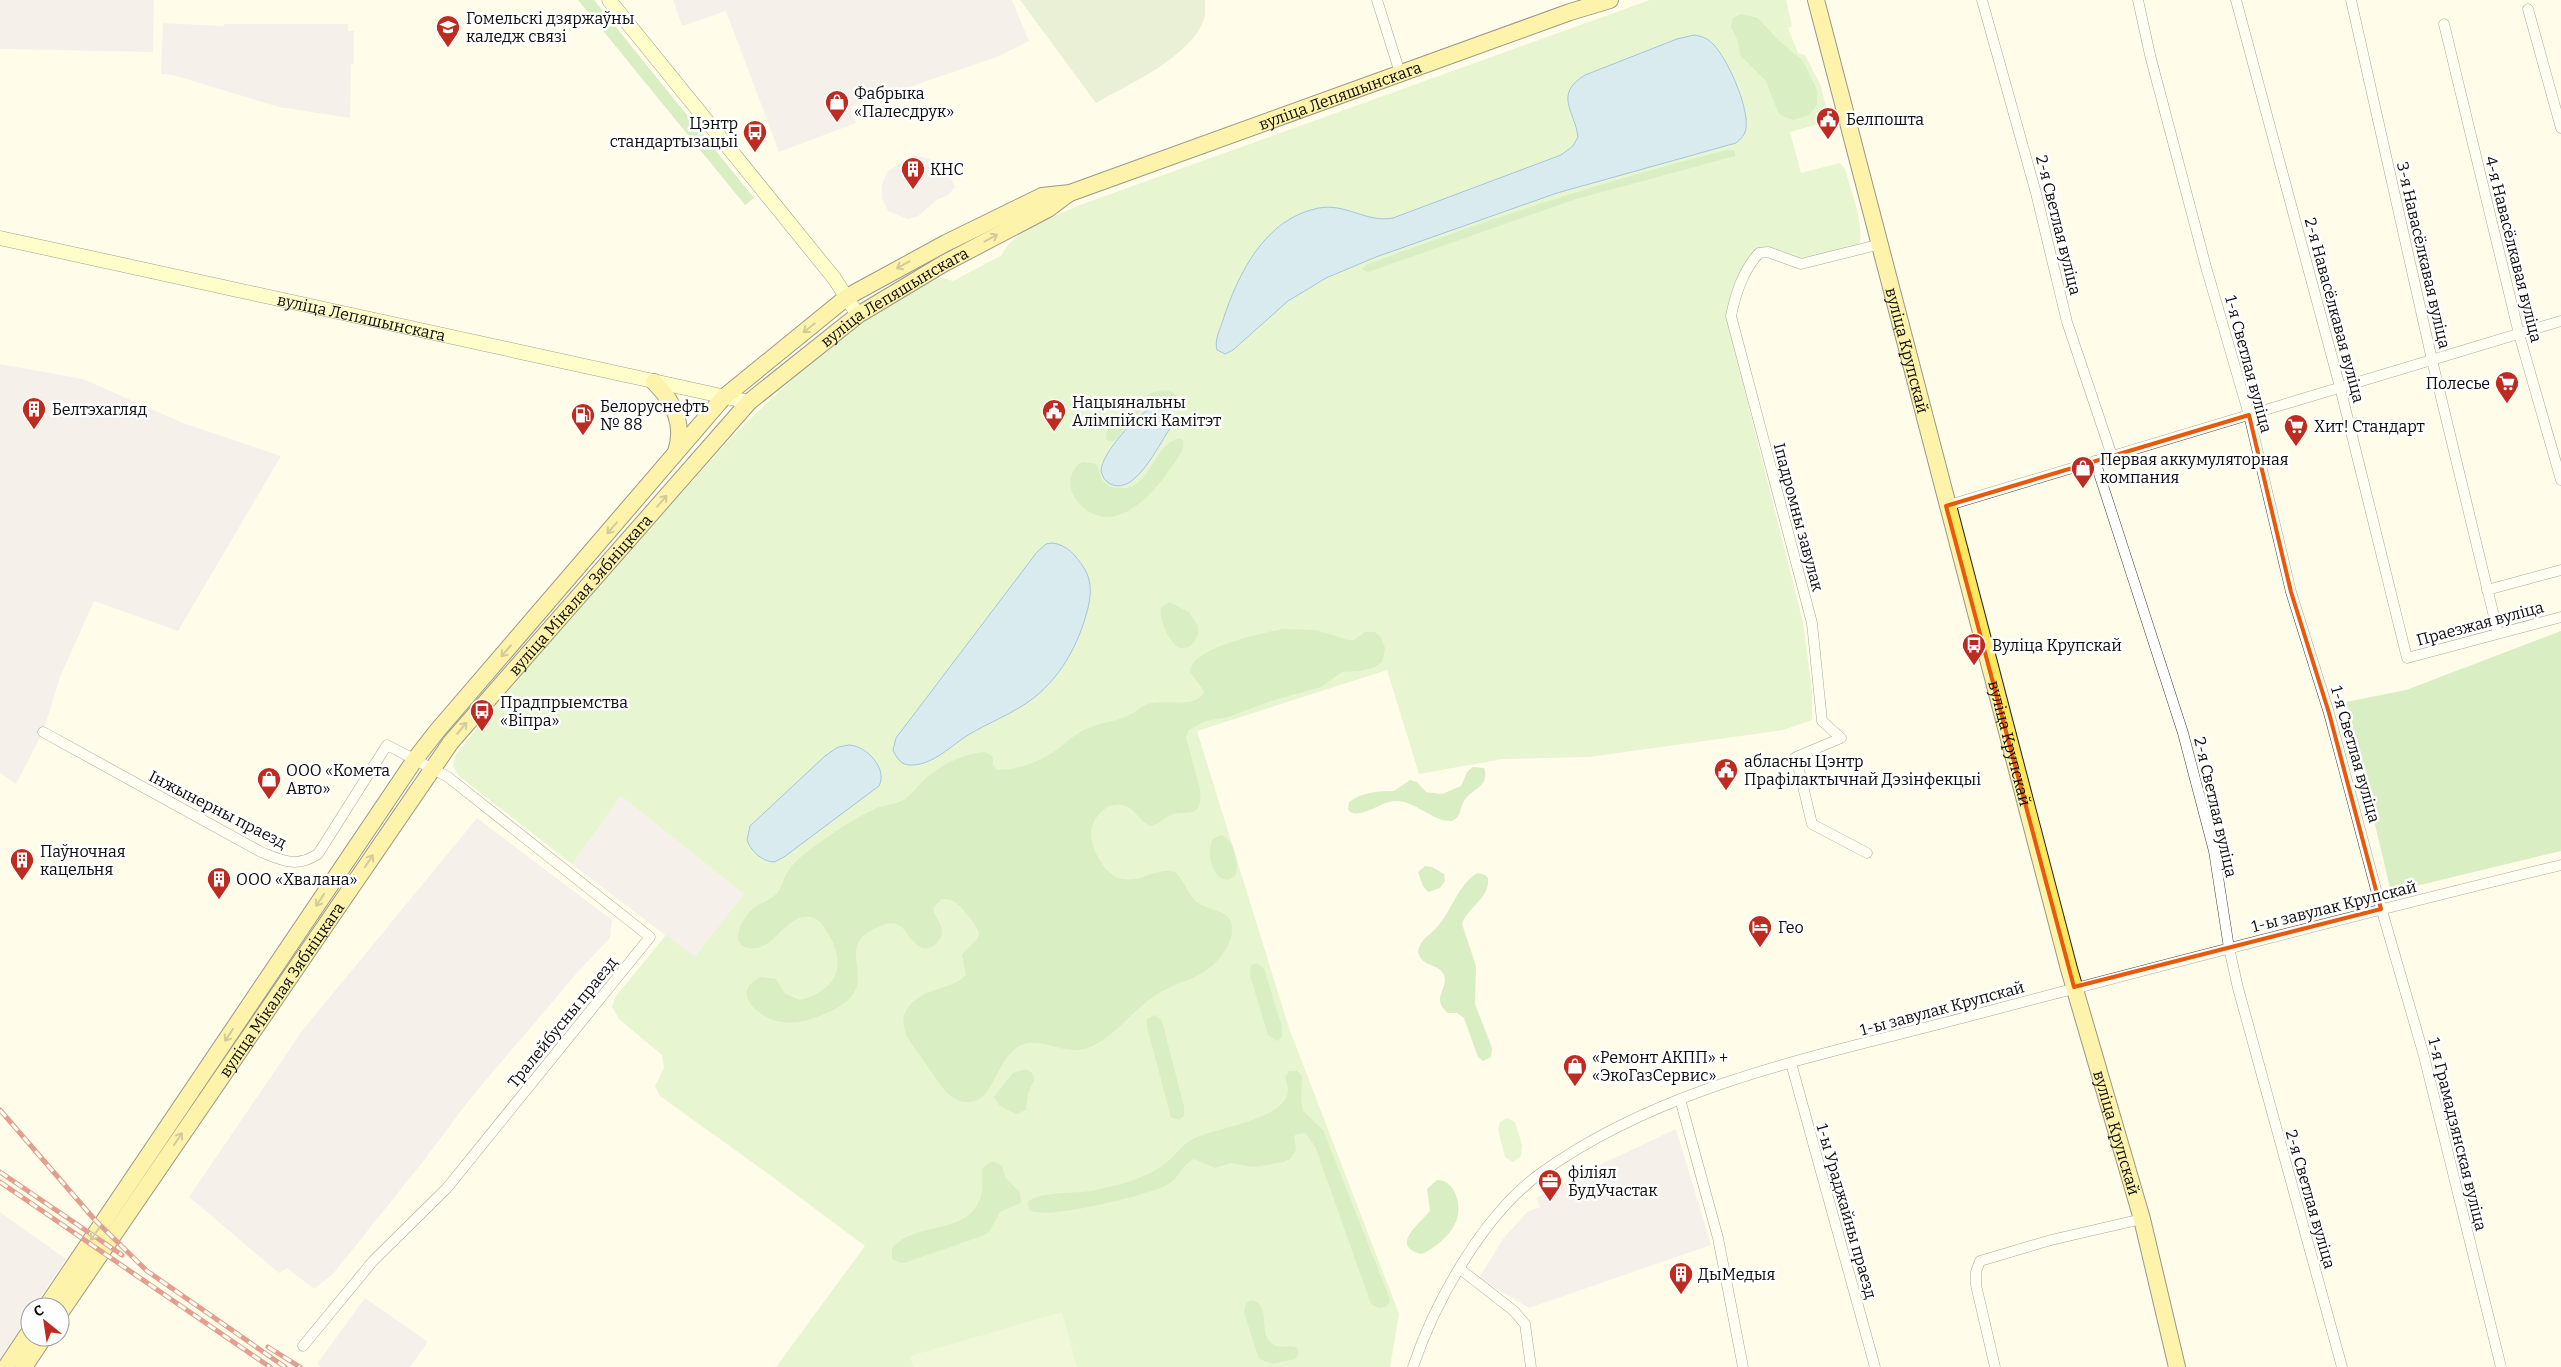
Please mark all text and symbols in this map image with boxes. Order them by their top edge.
place label: Гомельскі дзяржаўны каледж связі [466,9,635,46]
school or university icon: Гомельскі дзяржаўны каледж связі [435,14,461,48]
street label: вуліца Лепяшынскага [1256,58,1424,134]
place label: Фабрыка «Палесдрук» [854,84,954,121]
shop icon: Фабрыка «Палесдрук» [824,89,850,123]
public building icon: Белпошта [1815,106,1841,140]
place label: Белпошта [1846,110,1924,129]
place label: Цэнтр стандартызацыі [610,114,738,151]
bus stop icon: Цэнтр стандартызацыі [742,119,768,153]
street label: 2-я Светлая вуліца [2032,153,2085,297]
street label: 4-я Навасёлкавая вуліца [2481,154,2546,344]
building icon: КНС [900,156,926,190]
place label: КНС [930,160,964,179]
street label: 3-я Навасёлкавая вуліца [2393,160,2454,351]
street label: 2-я Навасёлкавая вуліца [2301,216,2368,405]
one-way arrow [983,232,997,242]
street label: вуліца Лепяшынскага [817,243,972,351]
one-way arrow [896,261,910,271]
street label: вуліца Крупскай [1881,286,1932,415]
street label: вуліца Лепяшынскага [275,290,447,345]
street label: 1-я Светлая вуліца [2221,293,2276,435]
one-way arrow [803,322,816,333]
supermarket icon: Полесье [2494,370,2520,404]
place label: Полесье [2426,374,2490,393]
place label: Нацыянальны Алімпійскі Камітэт [1072,393,1221,430]
building icon: Белтэхагляд [21,396,47,430]
place label: Белоруснефть № 88 [600,397,709,434]
public building icon: Нацыянальны Алімпійскі Камітэт [1041,398,1067,432]
place label: Белтэхагляд [52,400,148,419]
fuel station icon: Белоруснефть № 88 [570,402,596,436]
supermarket icon: Хит! Стандарт [2283,413,2309,447]
place label: Хит! Стандарт [2314,417,2425,436]
street label: Іпадромны завулак [1770,441,1828,594]
place label: Первая аккумуляторная компания [2100,450,2289,487]
shop icon: Первая аккумуляторная компания [2070,455,2096,489]
one-way arrow [657,494,668,507]
street label: вуліца Мікалая Зябніцкага [505,510,656,679]
one-way arrow [606,521,618,534]
street label: Праезжая вуліца [2414,597,2546,650]
bus stop icon: Вуліца Крупскай [1961,632,1987,666]
place label: Вуліца Крупскай [1992,636,2122,655]
one-way arrow [500,644,511,657]
street label: вуліца Крупскай [1984,678,2035,808]
street label: 1-я Светлая вуліца [2327,684,2384,825]
place label: Прадпрыемства «Віпра» [500,693,628,730]
bus stop icon: Прадпрыемства «Віпра» [469,698,495,732]
one-way arrow [457,721,468,734]
street label: 2-я Светлая вуліца [2190,735,2241,879]
place label: абласны Цэнтр Прафілактычнай Дэзінфекцыі [1744,752,1981,789]
public building icon: абласны Цэнтр Прафілактычнай Дэзінфекцыі [1713,757,1739,791]
place label: ООО «Комета Авто» [286,761,390,798]
street label: Інжынерны праезд [146,766,290,853]
shop icon: ООО «Комета Авто» [256,766,282,800]
place label: Паўночная кацельня [40,842,126,879]
building icon: Паўночная кацельня [9,847,35,881]
one-way arrow [364,854,374,868]
building icon: ООО «Хвалана» [206,866,232,900]
place label: ООО «Хвалана» [236,870,358,889]
street label: 1-ы завулак Крупскай [2250,877,2419,936]
one-way arrow [314,892,324,906]
street label: вуліца Мікалая Зябніцкага [215,899,348,1081]
hotel icon: Гео [1747,914,1773,948]
place label: Гео [1778,918,1804,937]
street label: Тралейбусны праезд [504,953,621,1092]
street label: 1-ы завулак Крупскай [1858,977,2026,1040]
one-way arrow [224,1027,234,1041]
street label: 1-я Грамадзянская вуліца [2424,1036,2491,1233]
place label: «Ремонт АКПП» + «ЭкоГазСервис» [1592,1048,1728,1085]
shop icon: «Ремонт АКПП» + «ЭкоГазСервис» [1562,1053,1588,1087]
street label: вуліца Крупскай [2089,1068,2144,1197]
street label: 1-ы Ураджайны праезд [1812,1121,1881,1301]
street label: 2-я Светлая вуліца [2282,1128,2339,1271]
one-way arrow [173,1132,183,1146]
place label: філіял БудУчастак [1568,1163,1658,1200]
office icon: філіял БудУчастак [1537,1168,1563,1202]
one-way arrow [90,1227,100,1241]
building icon: ДыМедыя [1668,1261,1694,1295]
place label: ДыМедыя [1698,1265,1776,1284]
north arrow [20,1297,70,1347]
text: С [31,1302,47,1321]

